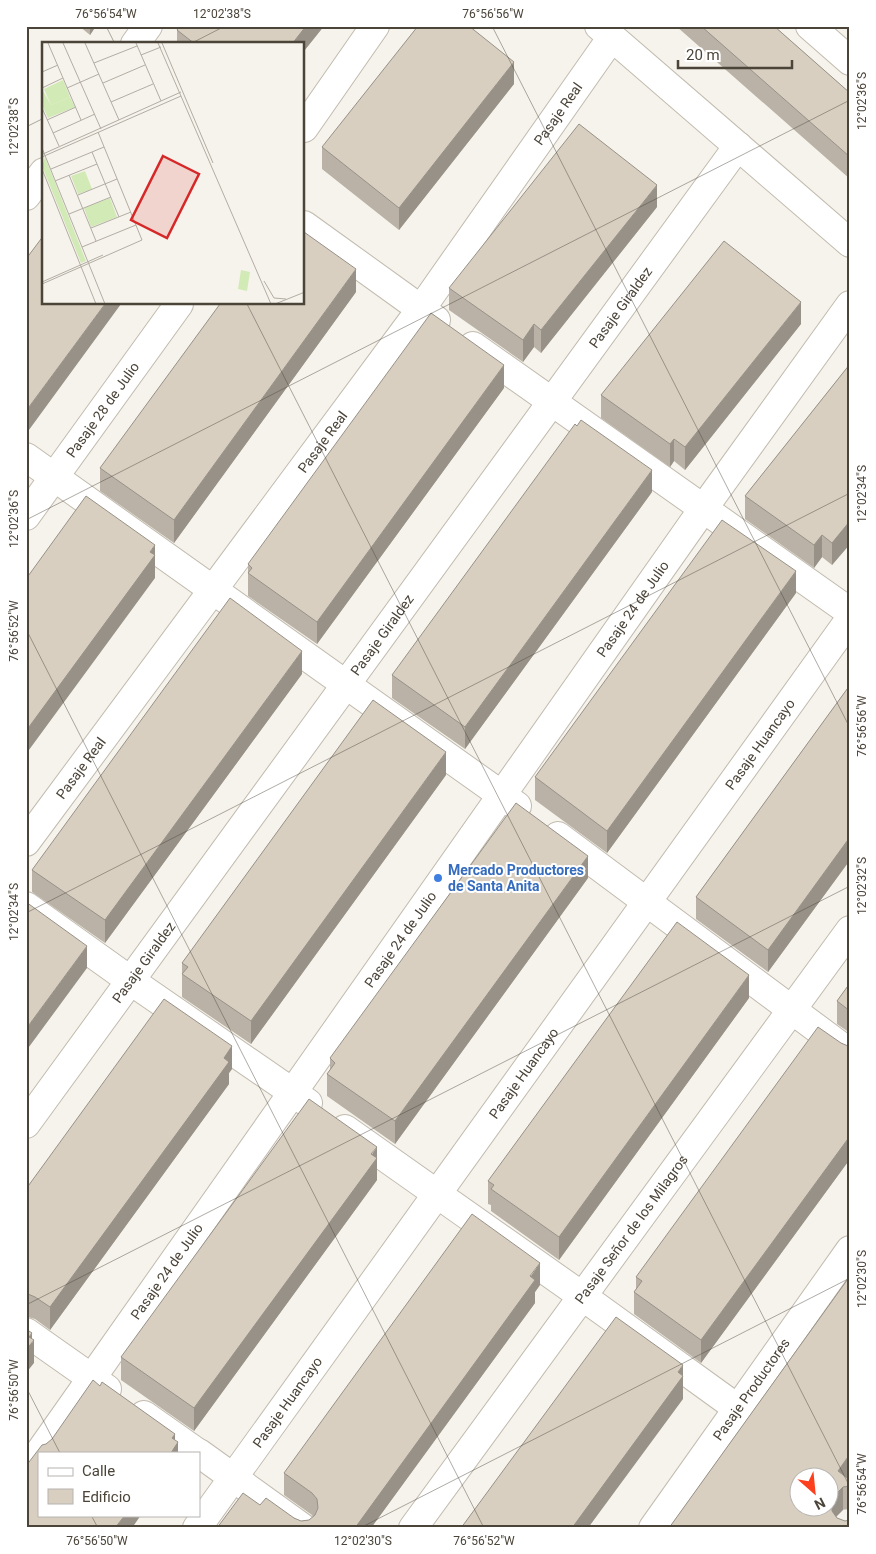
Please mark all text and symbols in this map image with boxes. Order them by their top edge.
text: 76°56'54"W [75,7,137,21]
text: 12°02'38"S [193,7,251,21]
text: 76°56'56"W [462,7,524,21]
scale bar [678,38,792,70]
inset map [42,42,305,305]
text: 20 m [686,46,720,64]
text: 12°02'36"S [855,72,869,130]
street label: Pasaje Real [531,79,586,148]
text: 12°02'38"S [7,98,21,156]
street label: Pasaje Giraldez [586,264,655,351]
street label: Pasaje 28 de Julio [63,359,142,461]
street label: Pasaje Real [294,408,351,476]
text: 12°02'34"S [855,465,869,523]
text: 12°02'36"S [7,490,21,548]
street label: Pasaje 24 de Julio [593,558,672,660]
street label: Pasaje Giraldez [347,591,417,679]
text: 76°56'52"W [7,600,21,662]
text: 76°56'56"W [855,695,869,757]
street label: Pasaje Huancayo [722,696,798,793]
street label: Pasaje Real [53,734,109,802]
text: 12°02'32"S [855,857,869,915]
place label: Mercado Productores de Santa Anita [448,862,584,894]
marker: Mercado Productores de Santa Anita [432,872,444,884]
text: 12°02'34"S [7,883,21,941]
street label: Pasaje 24 de Julio [361,888,440,991]
street label: Pasaje Giraldez [109,919,179,1006]
street label: Pasaje Huancayo [486,1025,562,1122]
street label: Pasaje Señor de los Milagros [572,1152,691,1307]
street label: Pasaje 24 de Julio [127,1220,206,1323]
text: 12°02'30"S [855,1250,869,1308]
street label: Pasaje Productores [710,1335,793,1444]
street label: Pasaje Huancayo [249,1354,325,1451]
text: 76°56'50"W [7,1359,21,1421]
legend [38,1452,200,1516]
text: 76°56'54"W [855,1453,869,1515]
text: Calle [82,1462,115,1480]
north arrow [788,1466,838,1516]
text: Edificio [82,1488,131,1506]
text: N [812,1494,828,1513]
text: 76°56'50"W [66,1534,128,1548]
text: 12°02'30"S [334,1534,392,1548]
text: 76°56'52"W [453,1534,515,1548]

